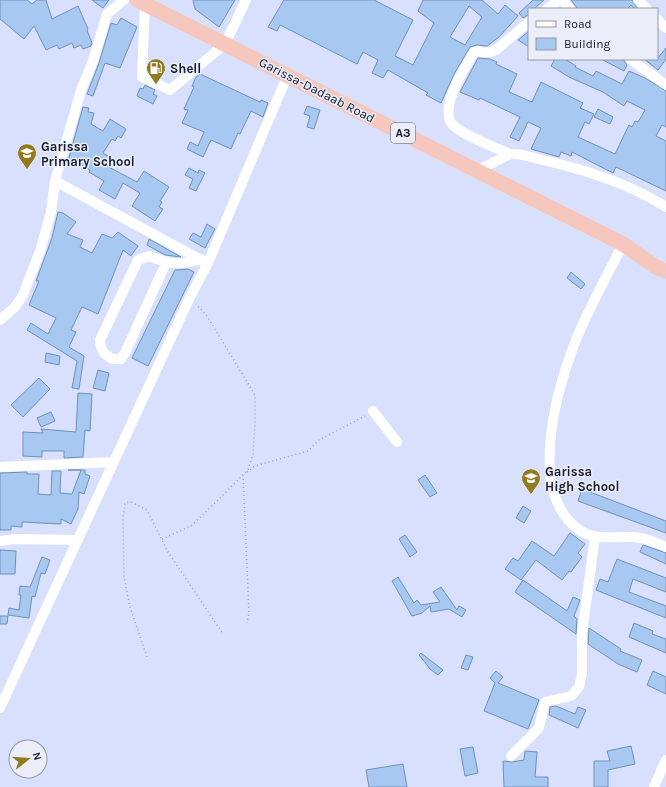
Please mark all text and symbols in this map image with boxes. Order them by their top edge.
legend [528,8,658,60]
text: Road [564,17,592,31]
text: Building [564,37,611,51]
street label: Garissa-Dadaab Road [257,54,377,126]
fuel station icon: Shell [145,57,167,85]
place label: Shell [170,61,201,76]
road number: A3 [391,123,415,143]
place label: Garissa Primary School [41,139,135,169]
school or university icon: Garissa Primary School [16,142,38,170]
place label: Garissa High School [545,464,619,494]
school or university icon: Garissa High School [520,467,542,495]
north arrow [8,739,48,779]
text: N [30,751,44,762]

